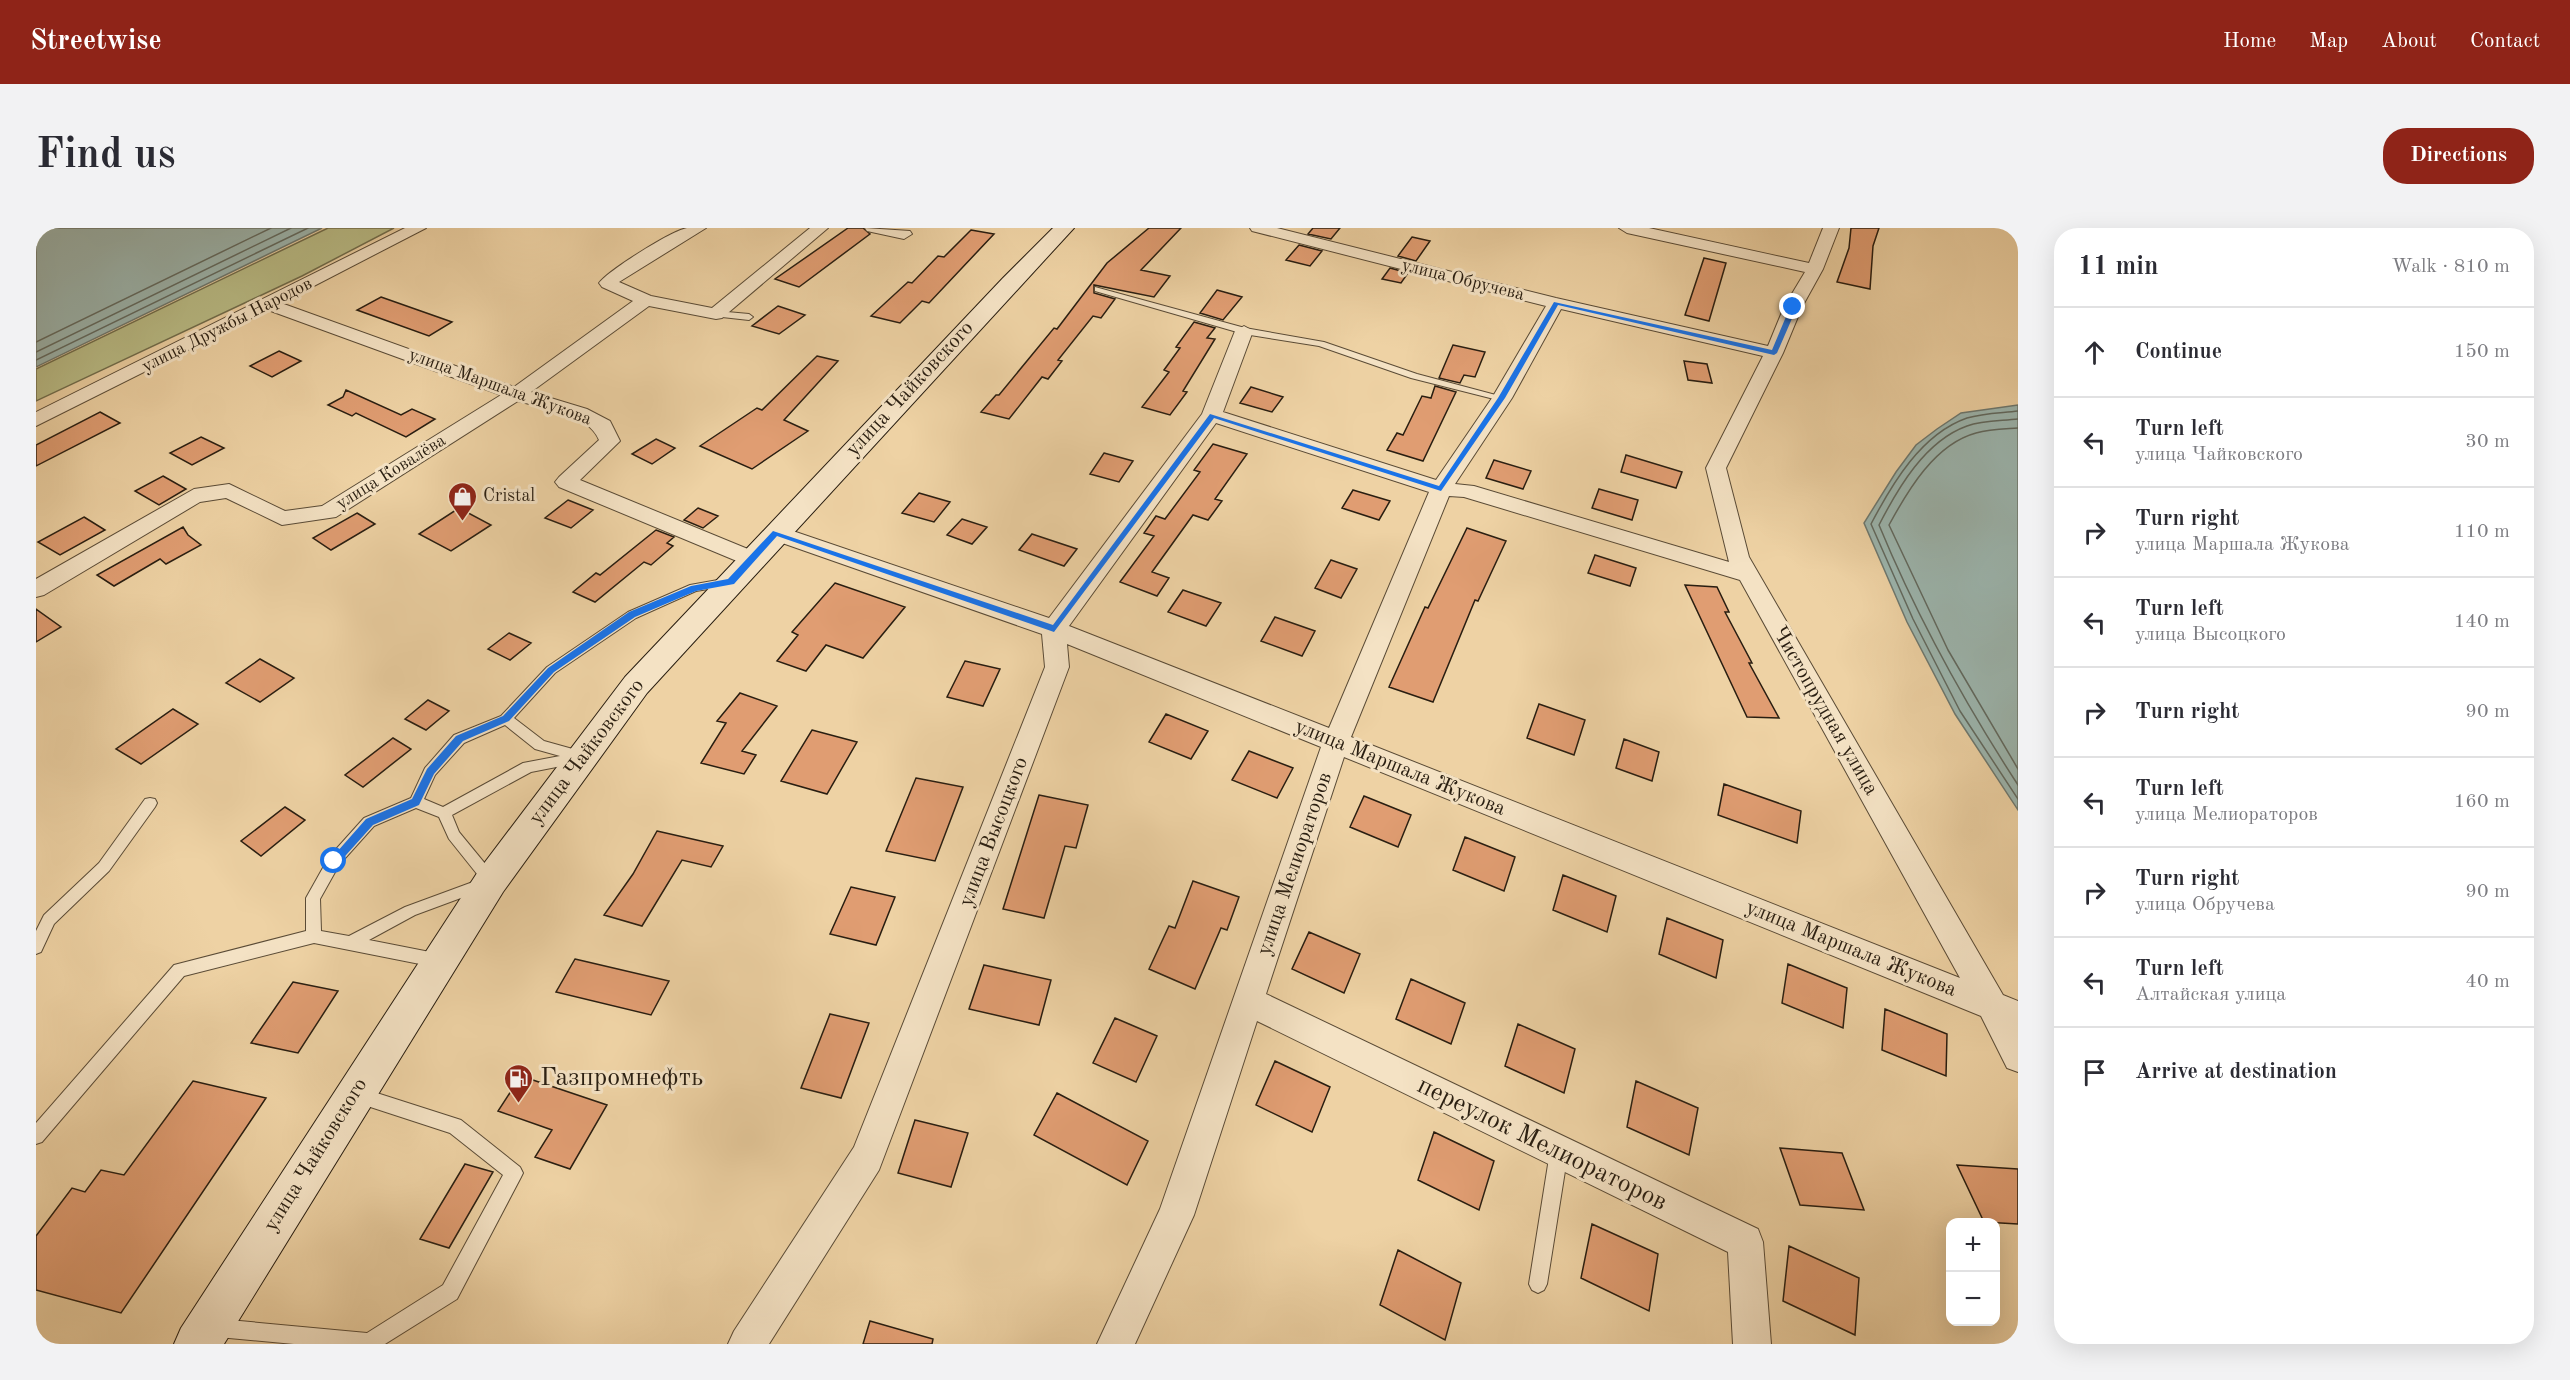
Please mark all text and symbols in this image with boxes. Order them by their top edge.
text: Streetwise [30,28,162,56]
text: Home [2223,31,2276,52]
text: Map [2309,31,2348,52]
text: About [2381,31,2437,52]
text: Contact [2470,31,2540,52]
button: Directions [2383,128,2534,184]
text: Find us [36,135,175,177]
text: 11 min [2078,254,2158,280]
street label: улица Обручева [1400,256,1526,304]
text: Walk · 810 m [2391,257,2510,277]
street label: улица Дружбы Народов [139,274,315,376]
route end [1779,293,1805,319]
street label: улица Чайковского [842,317,978,461]
icon: ahead [2078,336,2111,369]
text: Continue [2135,341,2222,363]
text: 150 m [2454,342,2510,362]
street label: улица Маршала Жукова [406,346,594,429]
text: Turn left [2135,418,2224,440]
icon: left [2078,426,2111,459]
street label: улица Ковалёва [333,431,449,513]
text: 30 m [2465,432,2510,452]
text: улица Чайковского [2135,445,2303,465]
shop icon: Cristal [446,480,478,522]
place label: Cristal [483,487,535,505]
text: Turn right [2135,508,2239,530]
icon: right [2078,516,2111,549]
text: 110 m [2454,522,2510,542]
text: улица Маршала Жукова [2135,535,2350,555]
text: Turn left [2135,598,2224,620]
icon: left [2078,606,2111,639]
text: 140 m [2454,612,2510,632]
street label: Чистопрудная улица [1768,623,1882,799]
text: улица Высоцкого [2135,625,2286,645]
street label: улица Чайковского [526,675,648,829]
icon: right [2078,696,2111,729]
text: Turn right [2135,701,2239,723]
text: 90 m [2465,702,2510,722]
street label: улица Маршала Жукова [1292,716,1508,820]
street label: улица Высоцкого [956,754,1032,910]
street label: улица Мелиораторов [1254,770,1336,958]
text: Turn left [2135,778,2224,800]
icon: left [2078,786,2111,819]
text: 160 m [2454,792,2510,812]
text: улица Мелиораторов [2135,805,2318,825]
route start [320,847,346,873]
text: Turn right [2135,868,2239,890]
icon: right [2078,876,2111,909]
text: 90 m [2465,882,2510,902]
text: улица Обручева [2135,895,2275,915]
street label: улица Маршала Жукова [1743,897,1959,1001]
text: Turn left [2135,958,2224,980]
icon: left [2078,966,2111,999]
text: 40 m [2465,972,2510,992]
text: Алтайская улица [2135,985,2286,1005]
icon: arrive [2078,1056,2111,1089]
text: Arrive at destination [2135,1061,2337,1083]
fuel station icon: Газпромнефть [503,1062,535,1104]
place label: Газпромнефть [540,1065,703,1091]
street label: переулок Мелиораторов [1413,1072,1671,1216]
street label: улица Чайковского [260,1075,372,1235]
map controls [1946,1218,2000,1326]
button: + [1946,1218,2000,1272]
button: − [1946,1272,2000,1326]

